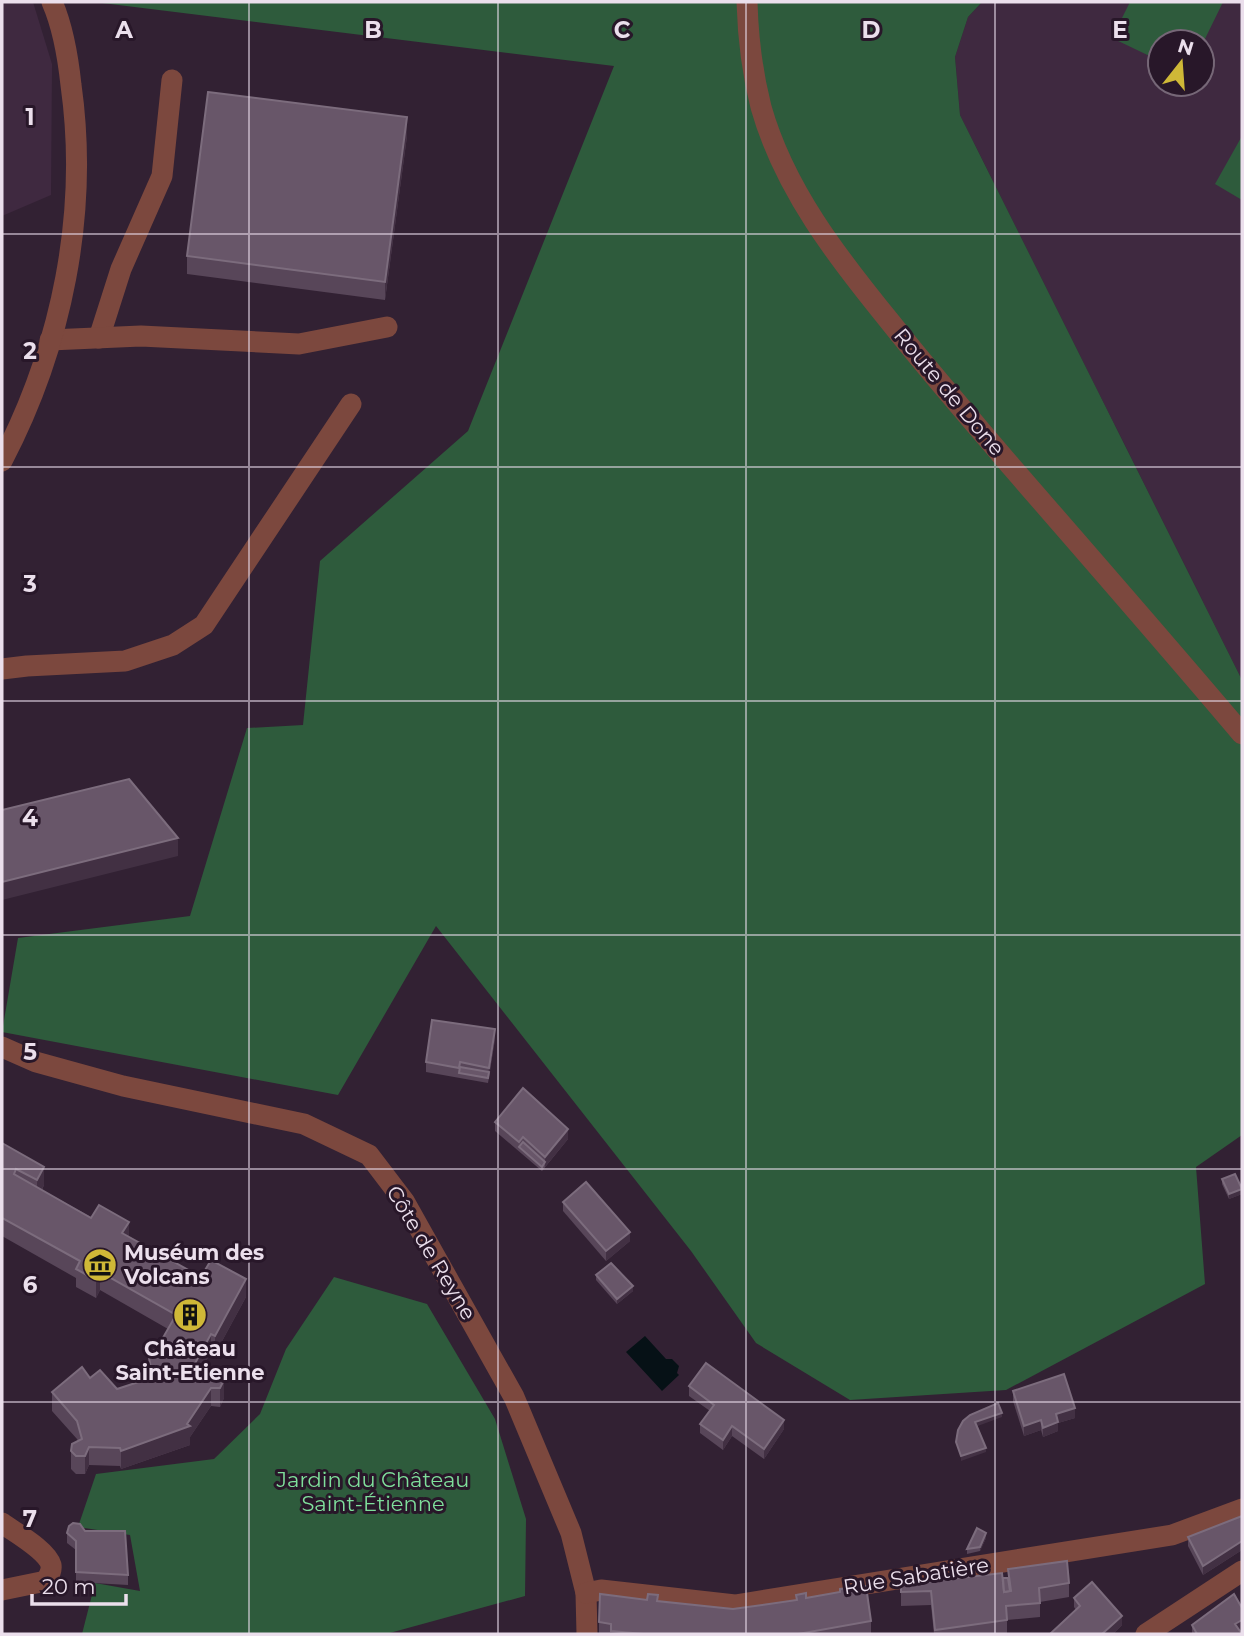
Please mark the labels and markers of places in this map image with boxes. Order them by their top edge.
place label: Muséum des Volcans [123,1240,264,1289]
museum icon: Muséum des Volcans [81,1246,119,1284]
building icon: Château Saint-Etienne [171,1296,209,1334]
place label: Château Saint-Etienne [115,1336,265,1385]

